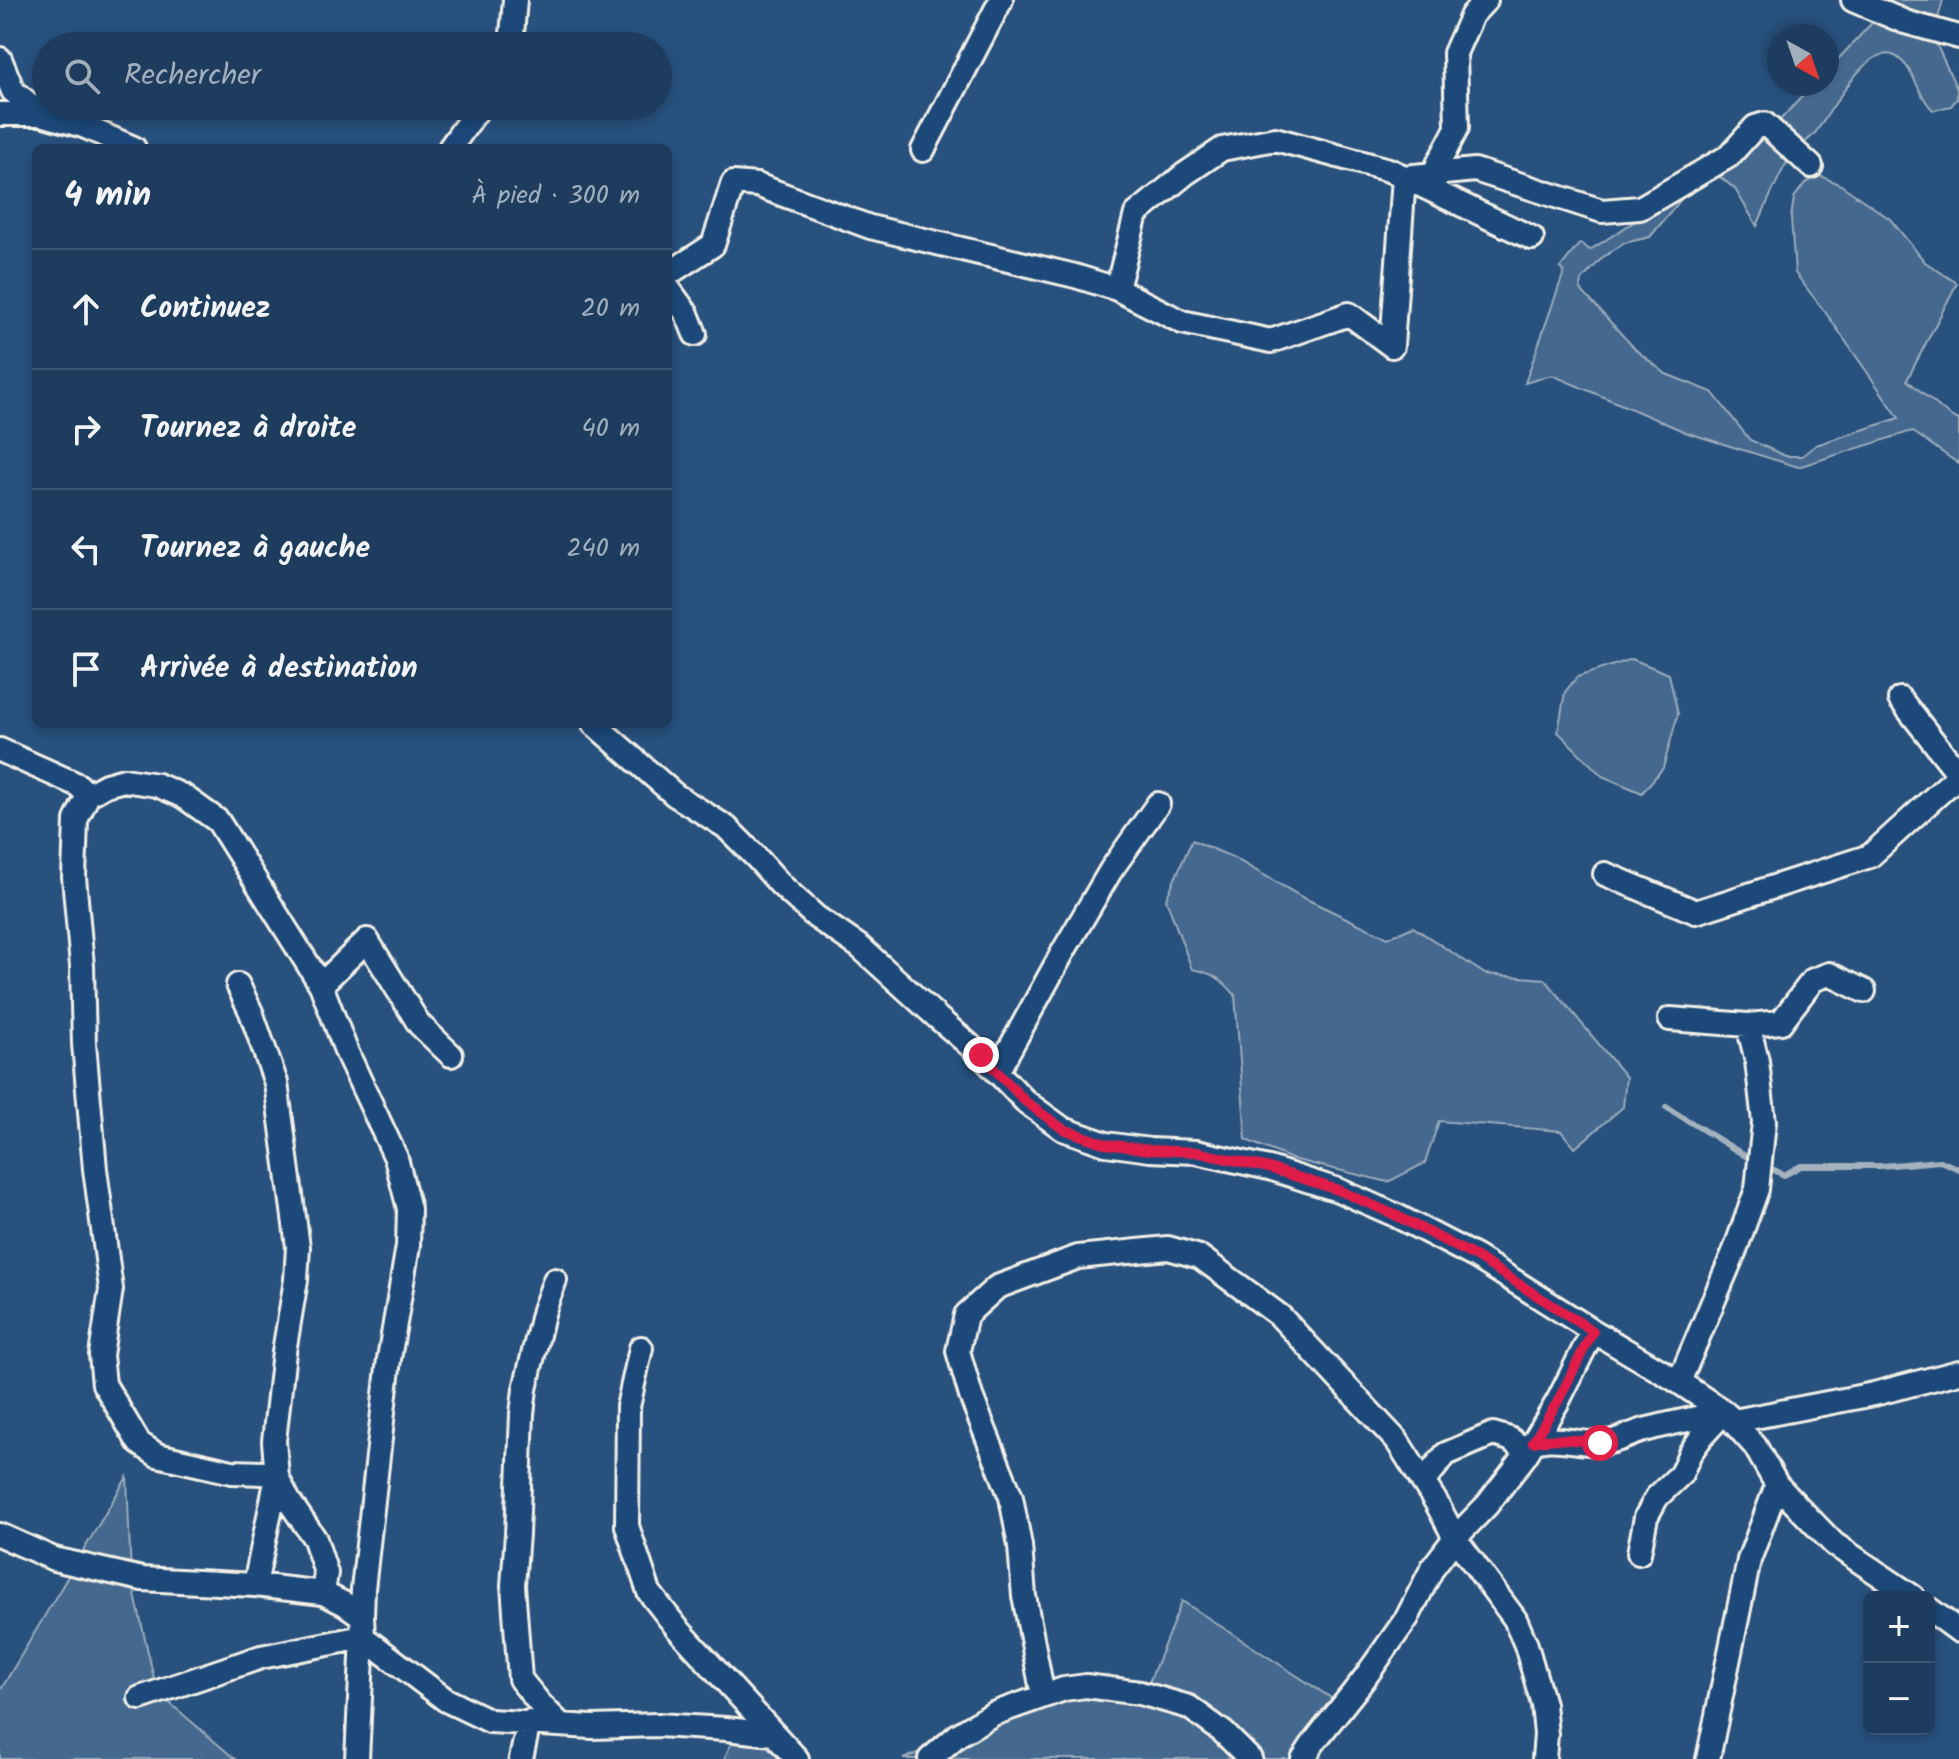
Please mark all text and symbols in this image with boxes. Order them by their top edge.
north arrow [1767,24,1839,96]
search box [32,32,672,120]
text: Rechercher [124,52,261,100]
icon: search [60,54,104,98]
text: 4 min [64,169,151,223]
text: À pied · 300 m [471,175,640,217]
text: Continuez [140,285,270,333]
icon: ahead [64,287,108,331]
text: 20 m [581,288,640,330]
text: Tournez à droite [140,405,356,453]
icon: right [64,407,108,451]
text: 40 m [582,408,640,450]
text: Tournez à gauche [140,525,370,573]
icon: left [64,527,108,571]
text: 240 m [566,528,640,570]
text: Arrivée à destination [140,645,418,693]
icon: arrive [64,647,108,691]
route end [963,1037,999,1073]
route start [1582,1425,1618,1461]
map controls [1863,1591,1935,1735]
button: + [1863,1591,1935,1663]
button: − [1863,1663,1935,1735]

